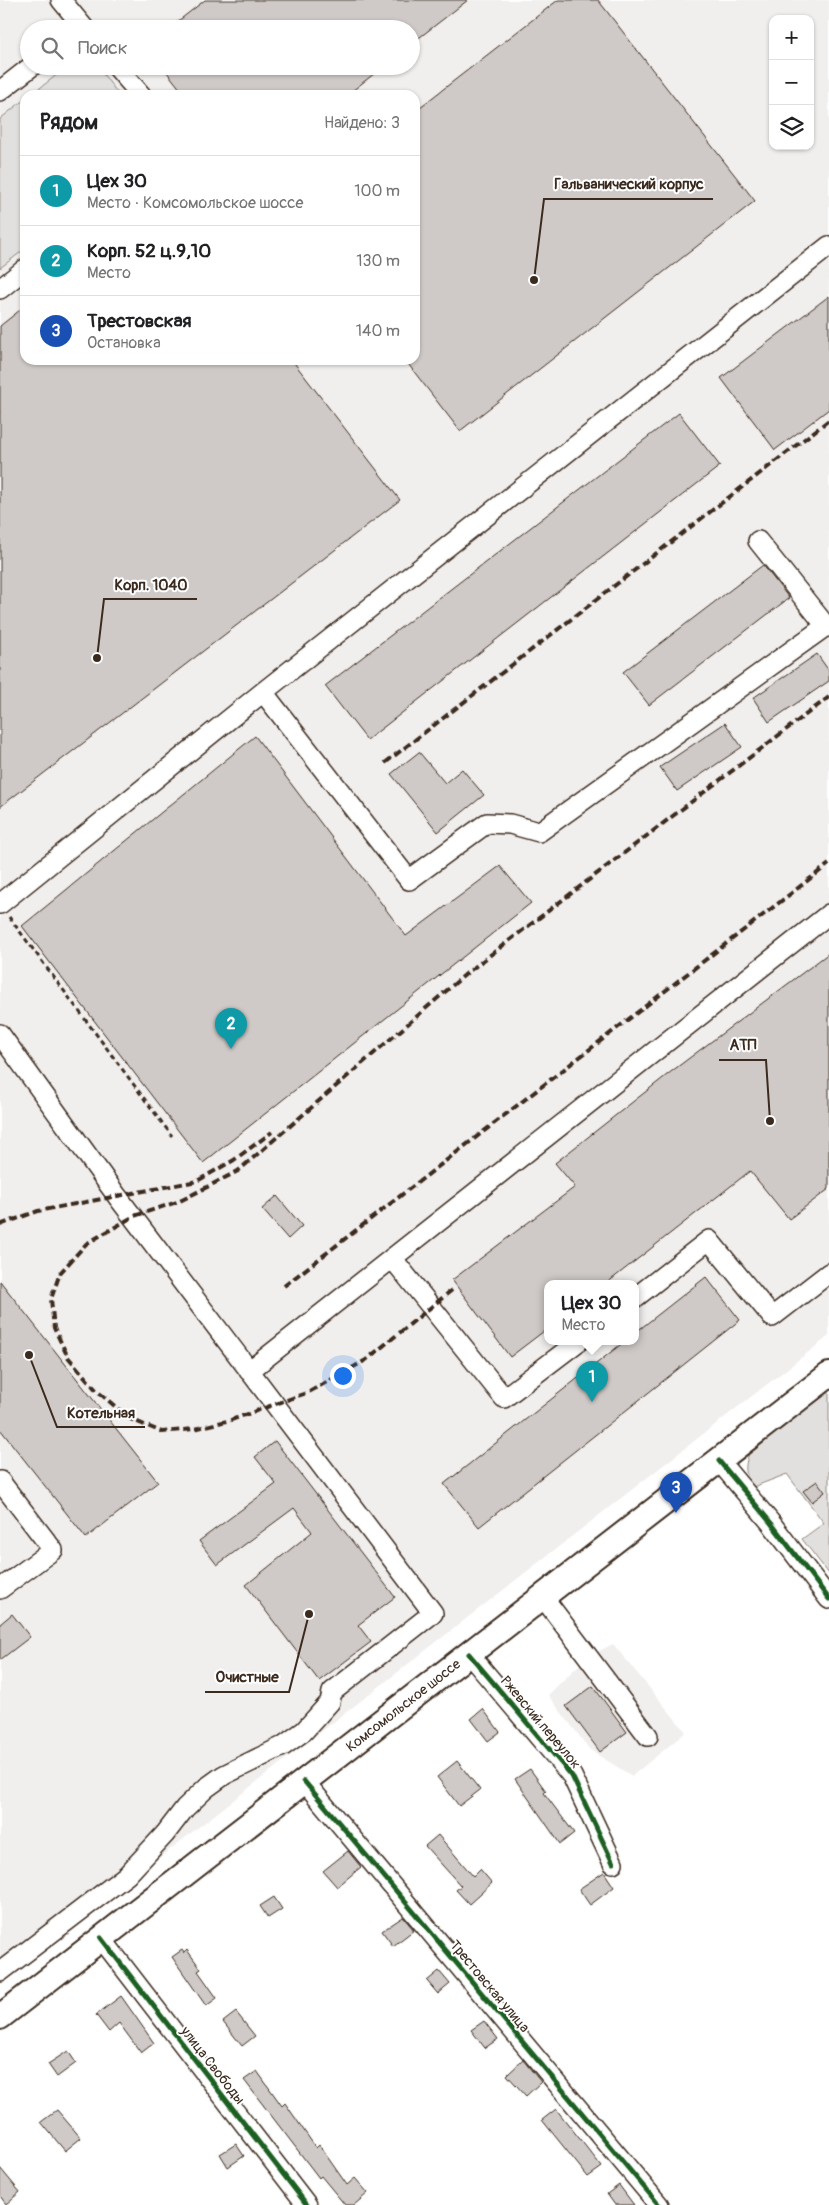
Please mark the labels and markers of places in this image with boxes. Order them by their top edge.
callout: Гальванический корпус [544,169,713,199]
callout: Корп. 1040 [104,569,197,599]
pin: 2 [215,1008,247,1049]
callout: АТП [719,1030,766,1060]
pin: 1 [576,1361,608,1402]
callout: Котельная [57,1397,145,1427]
pin: 3 [660,1472,692,1513]
callout: Очистные [205,1662,289,1692]

